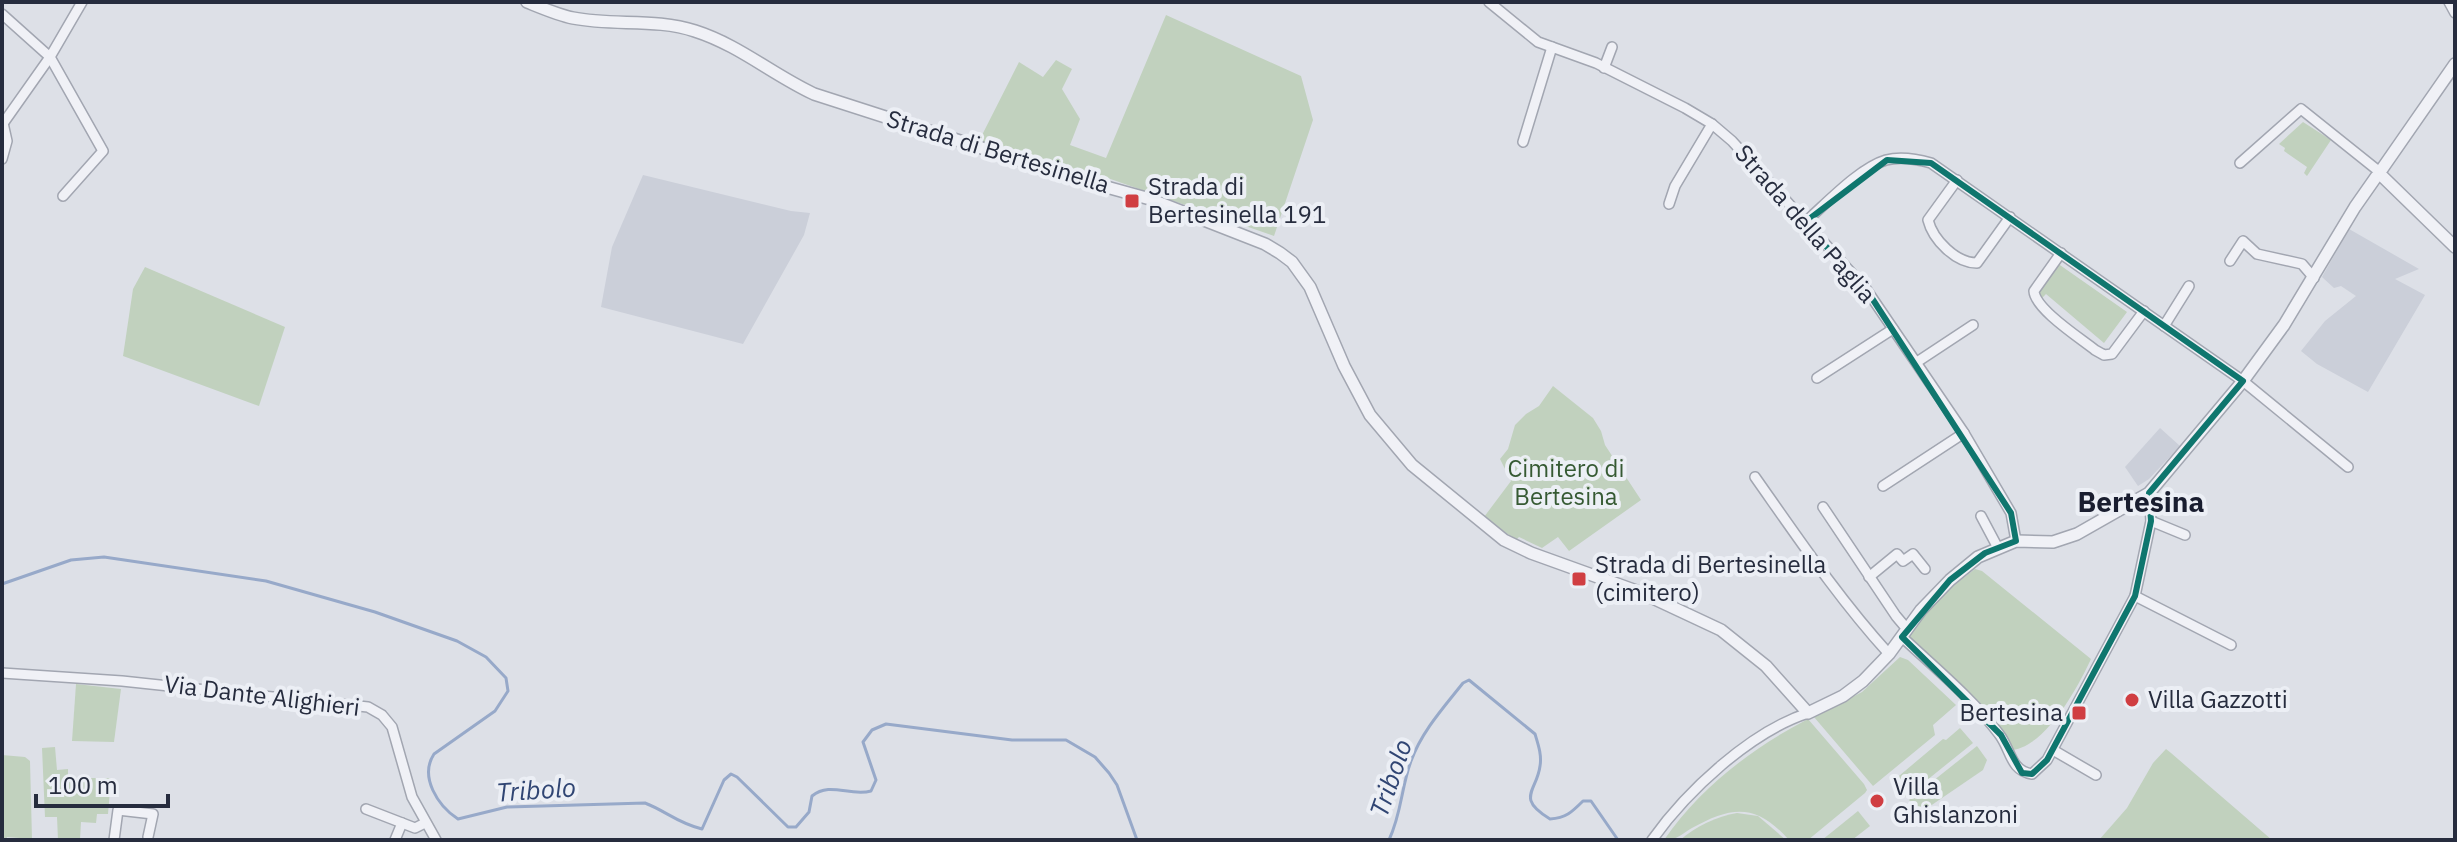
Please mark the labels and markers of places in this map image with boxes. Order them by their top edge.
place label: Strada di Bertesinella 191 [1148,170,1326,230]
marker: Strada di Bertesinella 191 [1123,192,1141,210]
place label: Strada di Bertesinella (cimitero) [1595,548,1827,608]
marker: Strada di Bertesinella (cimitero) [1570,570,1588,588]
place label: Villa Gazzotti [2148,683,2288,715]
marker: Villa Gazzotti [2123,691,2141,709]
place label: Bertesina [1960,696,2063,728]
marker: Bertesina [2070,704,2088,722]
place label: Villa Ghislanzoni [1893,770,2018,830]
marker: Villa Ghislanzoni [1868,792,1886,810]

